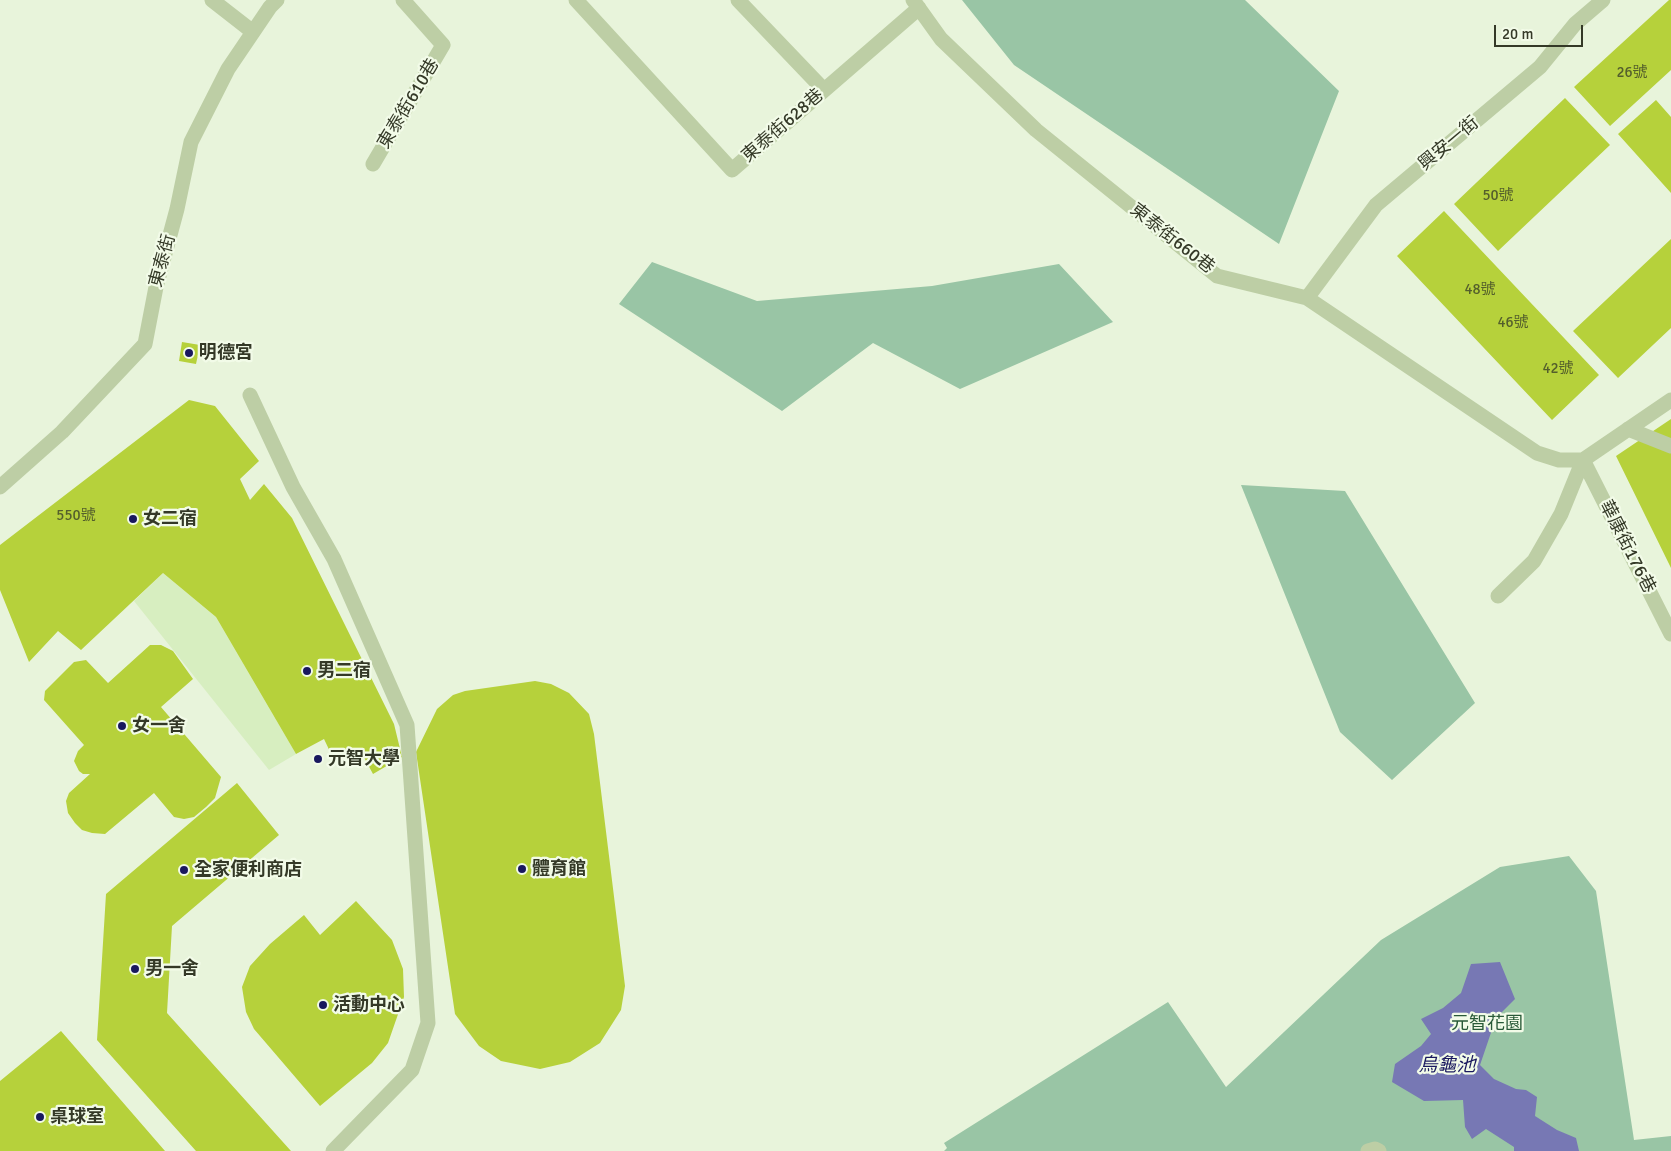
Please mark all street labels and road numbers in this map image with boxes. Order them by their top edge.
street label: 東泰街610巷 [374,55,444,153]
street label: 東泰街628巷 [738,85,828,167]
street label: 興安一街 [1414,113,1484,175]
street label: 東泰街660巷 [1125,199,1219,279]
street label: 東泰街 [146,232,180,290]
street label: 華康街176巷 [1594,497,1660,597]

